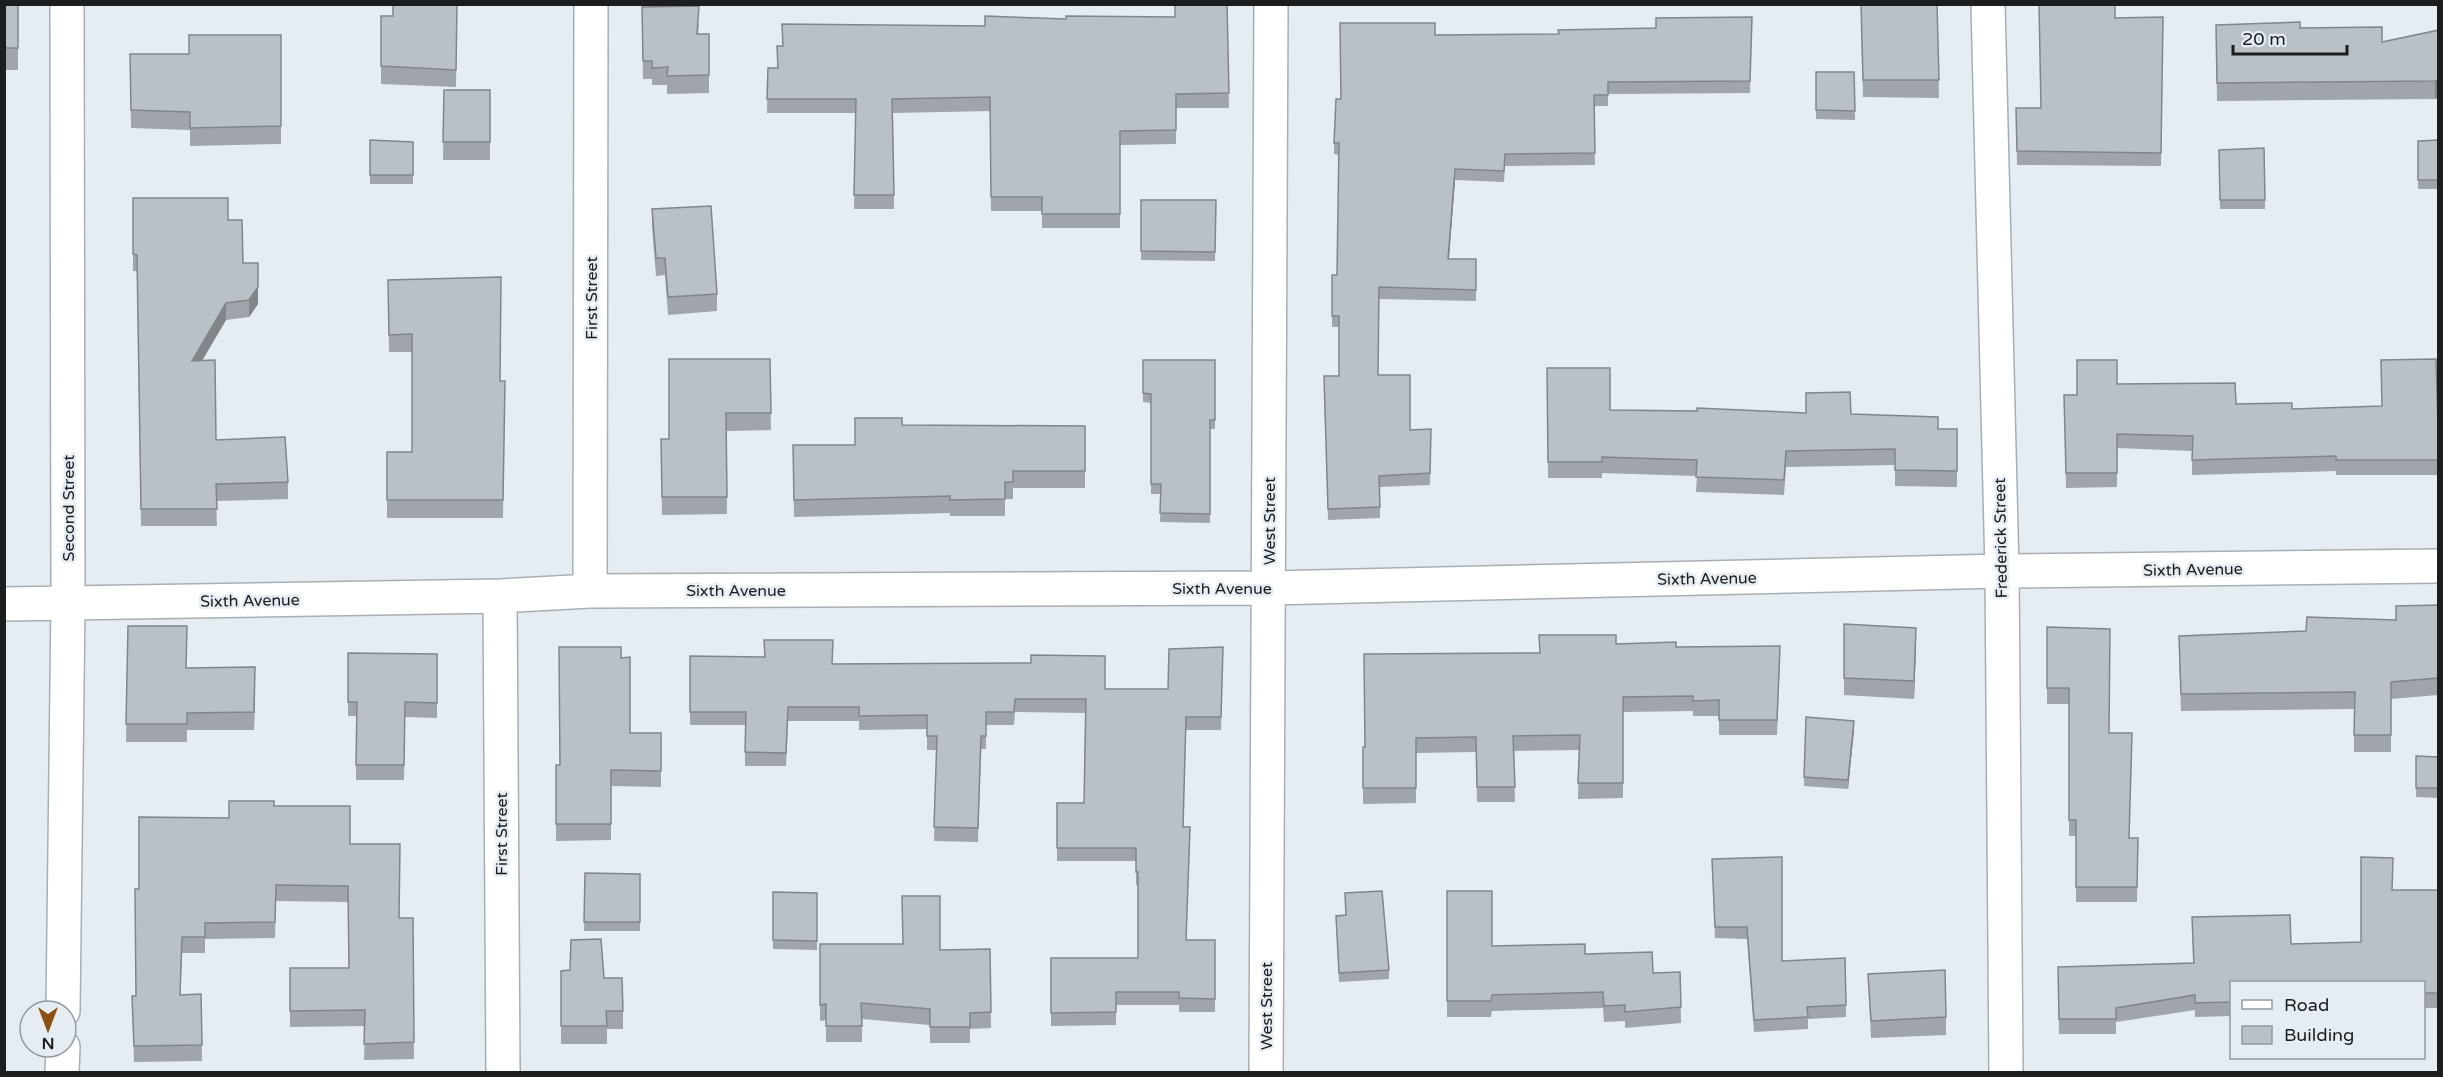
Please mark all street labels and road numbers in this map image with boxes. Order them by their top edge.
street label: First Street [582,256,602,340]
street label: Second Street [59,455,79,561]
street label: West Street [1260,477,1280,565]
street label: Frederick Street [1990,477,2012,598]
street label: Sixth Avenue [2143,559,2243,581]
street label: Sixth Avenue [1657,568,1757,590]
street label: Sixth Avenue [1172,579,1272,599]
street label: Sixth Avenue [686,581,786,601]
street label: Sixth Avenue [200,590,300,612]
street label: First Street [492,792,512,876]
street label: West Street [1257,962,1277,1050]

